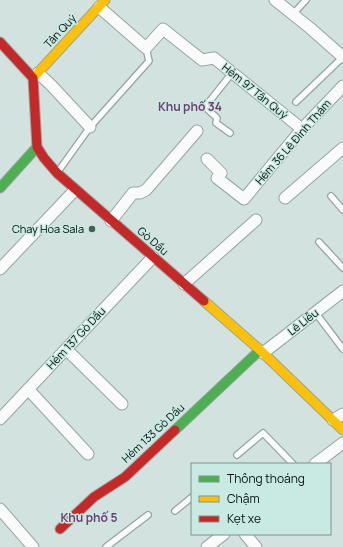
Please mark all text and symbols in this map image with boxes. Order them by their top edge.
street label: Tân Quý [40,10,79,51]
street label: Hẻm 97 Tân Quý [219,59,292,122]
street label: Hẻm 36 Lê Đình Thám [251,96,334,188]
district label: Khu phố 34 [158,98,222,115]
place label: Chay Hoa Sala [12,221,84,236]
street label: Gò Dầu [135,223,172,258]
marker: Chay Hoa Sala [87,224,97,234]
street label: Hẻm 137 Gò Dầu [43,303,108,372]
street label: Lê Liễu [284,305,321,338]
street label: Hẻm 133 Gò Dầu [118,400,187,466]
legend [191,463,331,535]
text: Thông thoáng [227,470,305,487]
text: Chậm [227,490,260,507]
district label: Khu phố 5 [61,509,117,526]
text: Kẹt xe [227,510,261,527]

